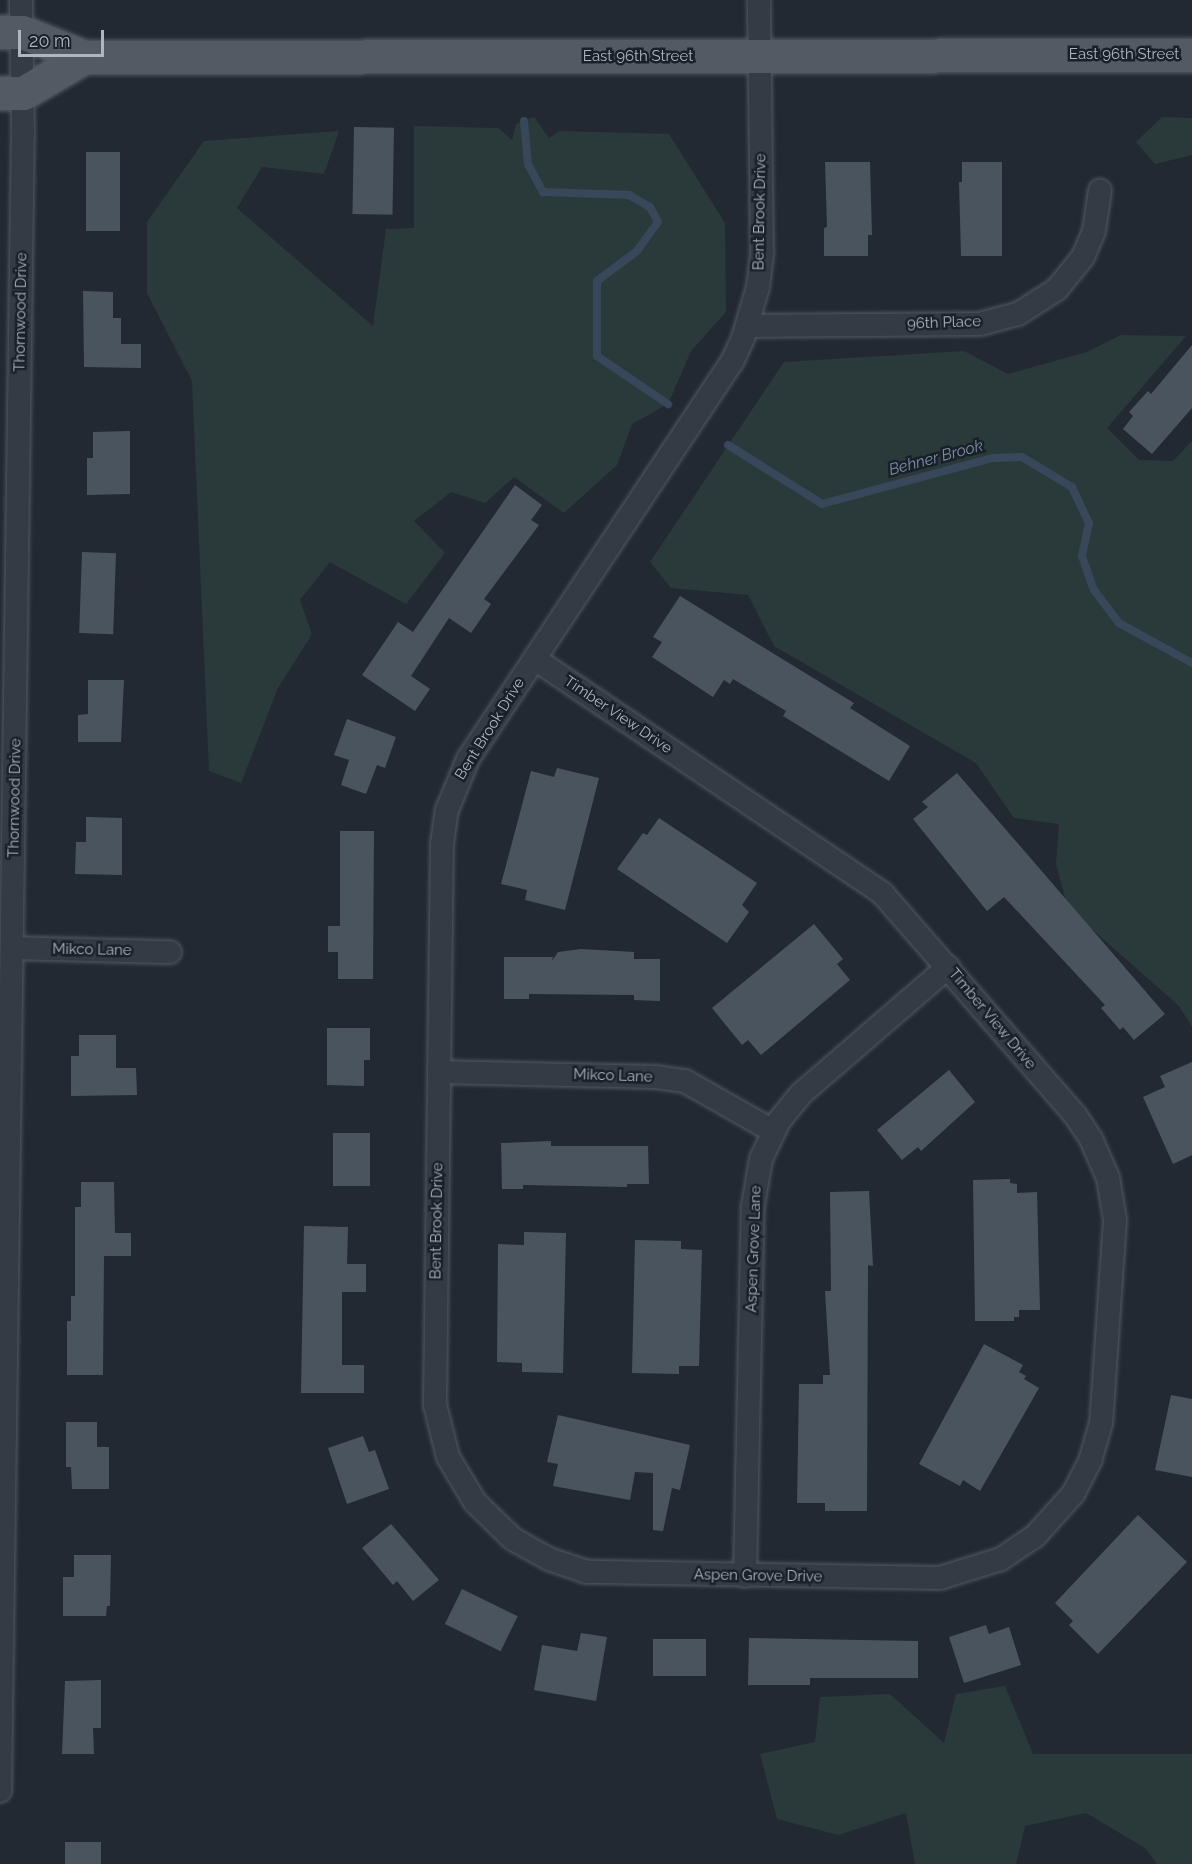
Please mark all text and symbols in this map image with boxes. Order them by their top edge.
scale bar [21,18,106,56]
text: 20 m [29,30,71,51]
street label: East 96th Street [1069,46,1179,64]
street label: East 96th Street [583,48,693,66]
street label: Bent Brook Drive [750,153,770,271]
street label: Thornwood Drive [11,252,31,372]
street label: 96th Place [907,313,981,333]
water label: Behner Brook [887,436,985,480]
street label: Timber View Drive [560,672,676,758]
street label: Bent Brook Drive [451,675,529,783]
street label: Thornwood Drive [5,738,25,858]
street label: Mikco Lane [52,940,132,960]
street label: Timber View Drive [944,964,1040,1074]
street label: Mikco Lane [573,1066,653,1086]
street label: Bent Brook Drive [427,1162,447,1280]
street label: Aspen Grove Lane [743,1185,765,1313]
street label: Aspen Grove Drive [694,1566,822,1586]

